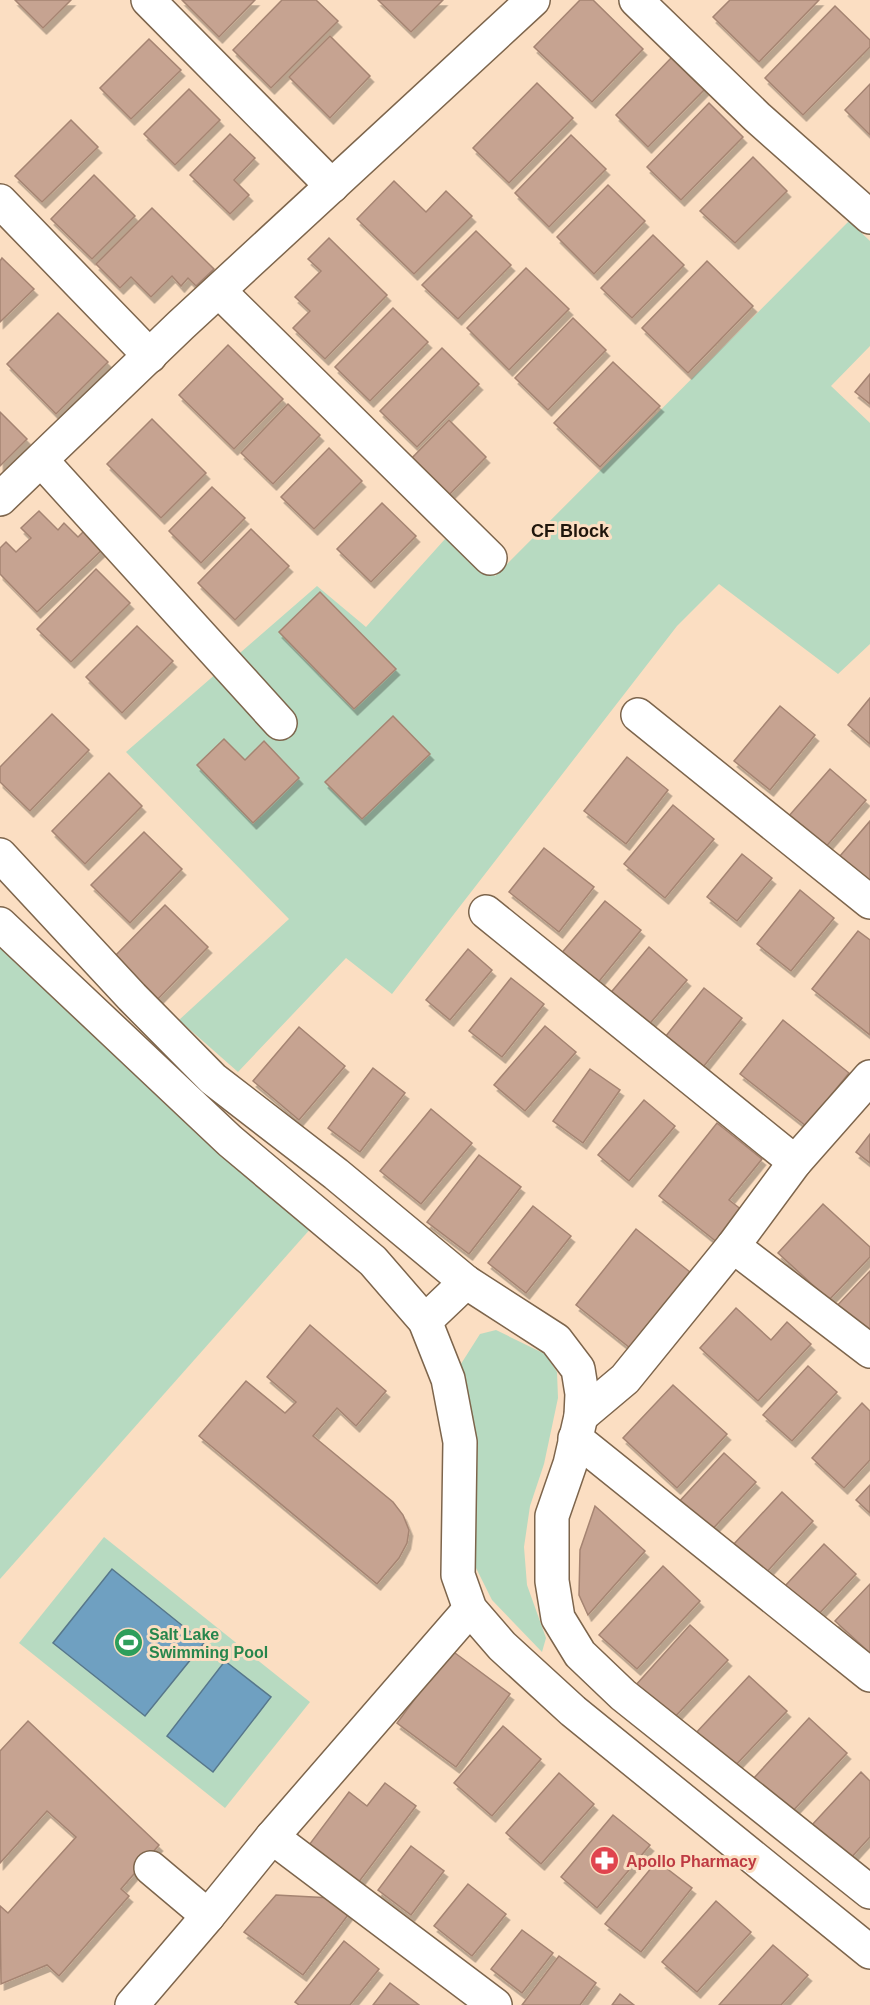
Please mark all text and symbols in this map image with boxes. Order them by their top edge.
district label: CF Block [531,521,610,541]
place label: Salt Lake Swimming Pool [149,1626,268,1661]
sports icon: Salt Lake Swimming Pool [112,1627,144,1659]
pharmacy icon: Apollo Pharmacy [589,1845,621,1877]
place label: Apollo Pharmacy [626,1853,757,1870]

